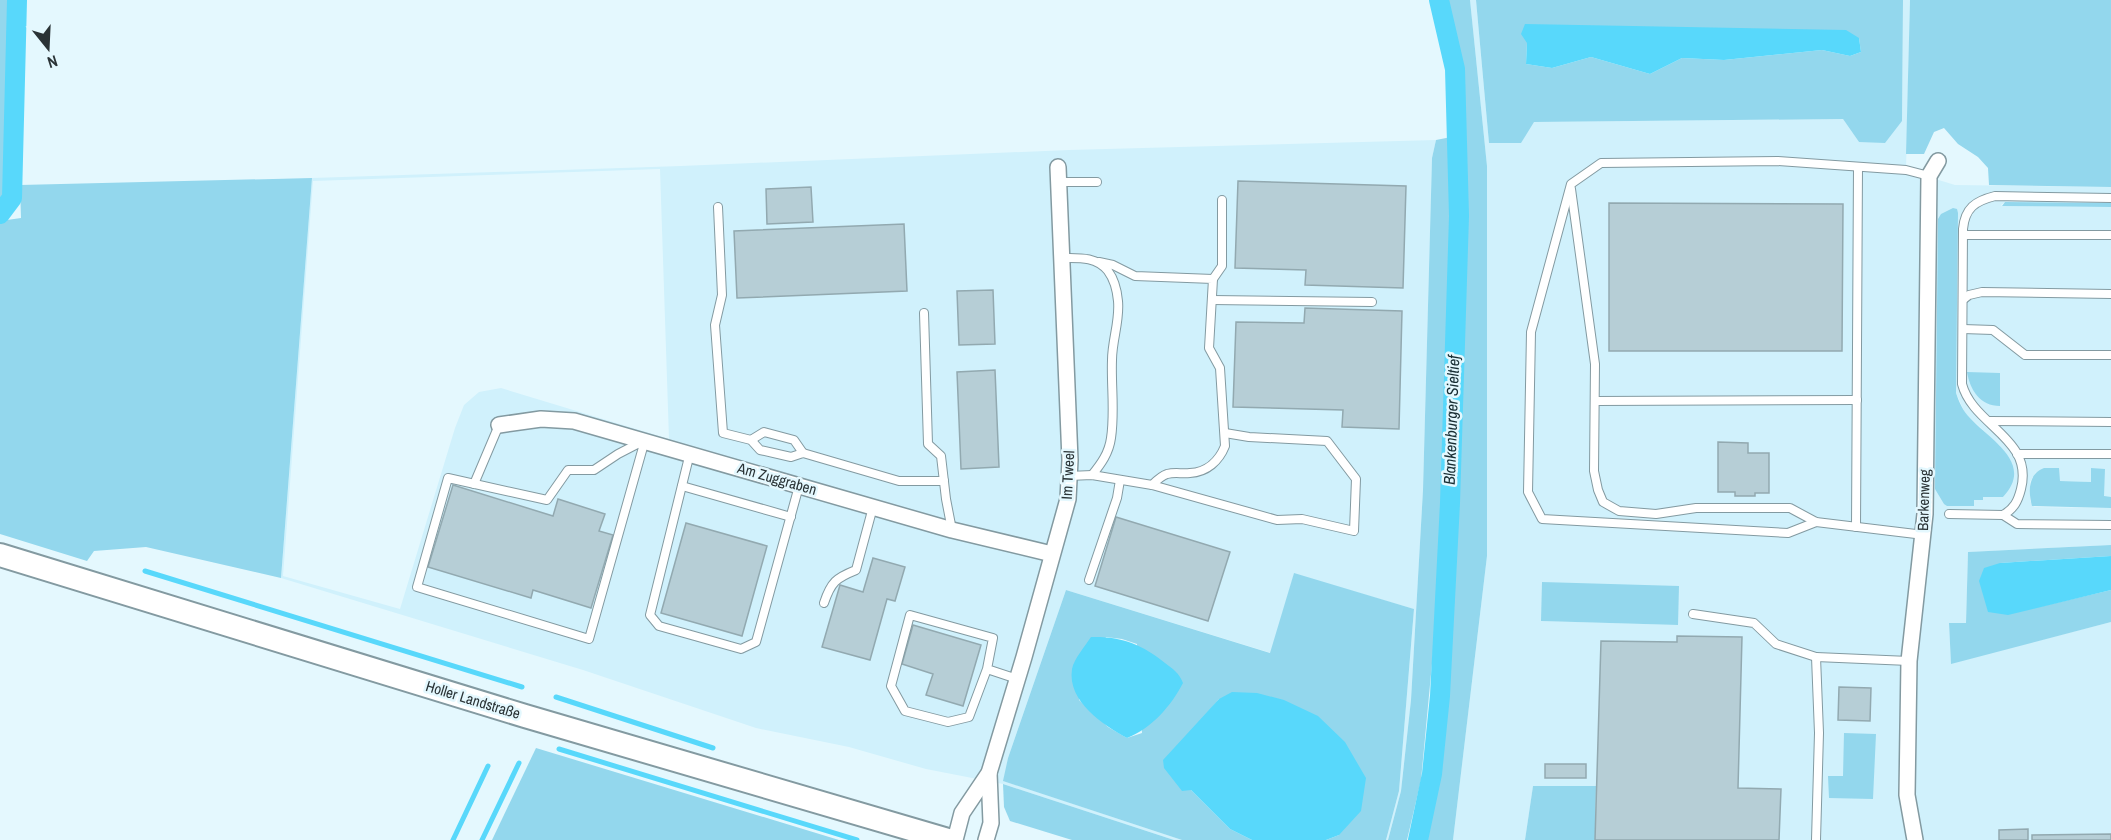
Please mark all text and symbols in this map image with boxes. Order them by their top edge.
north arrow [18,18,78,78]
text: N [45,50,61,74]
water label: Blankenburger Sieltief [1438,353,1464,485]
street label: Im Tweel [1056,450,1079,500]
street label: Am Zuggraben [734,457,819,500]
street label: Barkenweg [1912,469,1935,531]
street label: Holler Landstraße [423,675,523,724]

